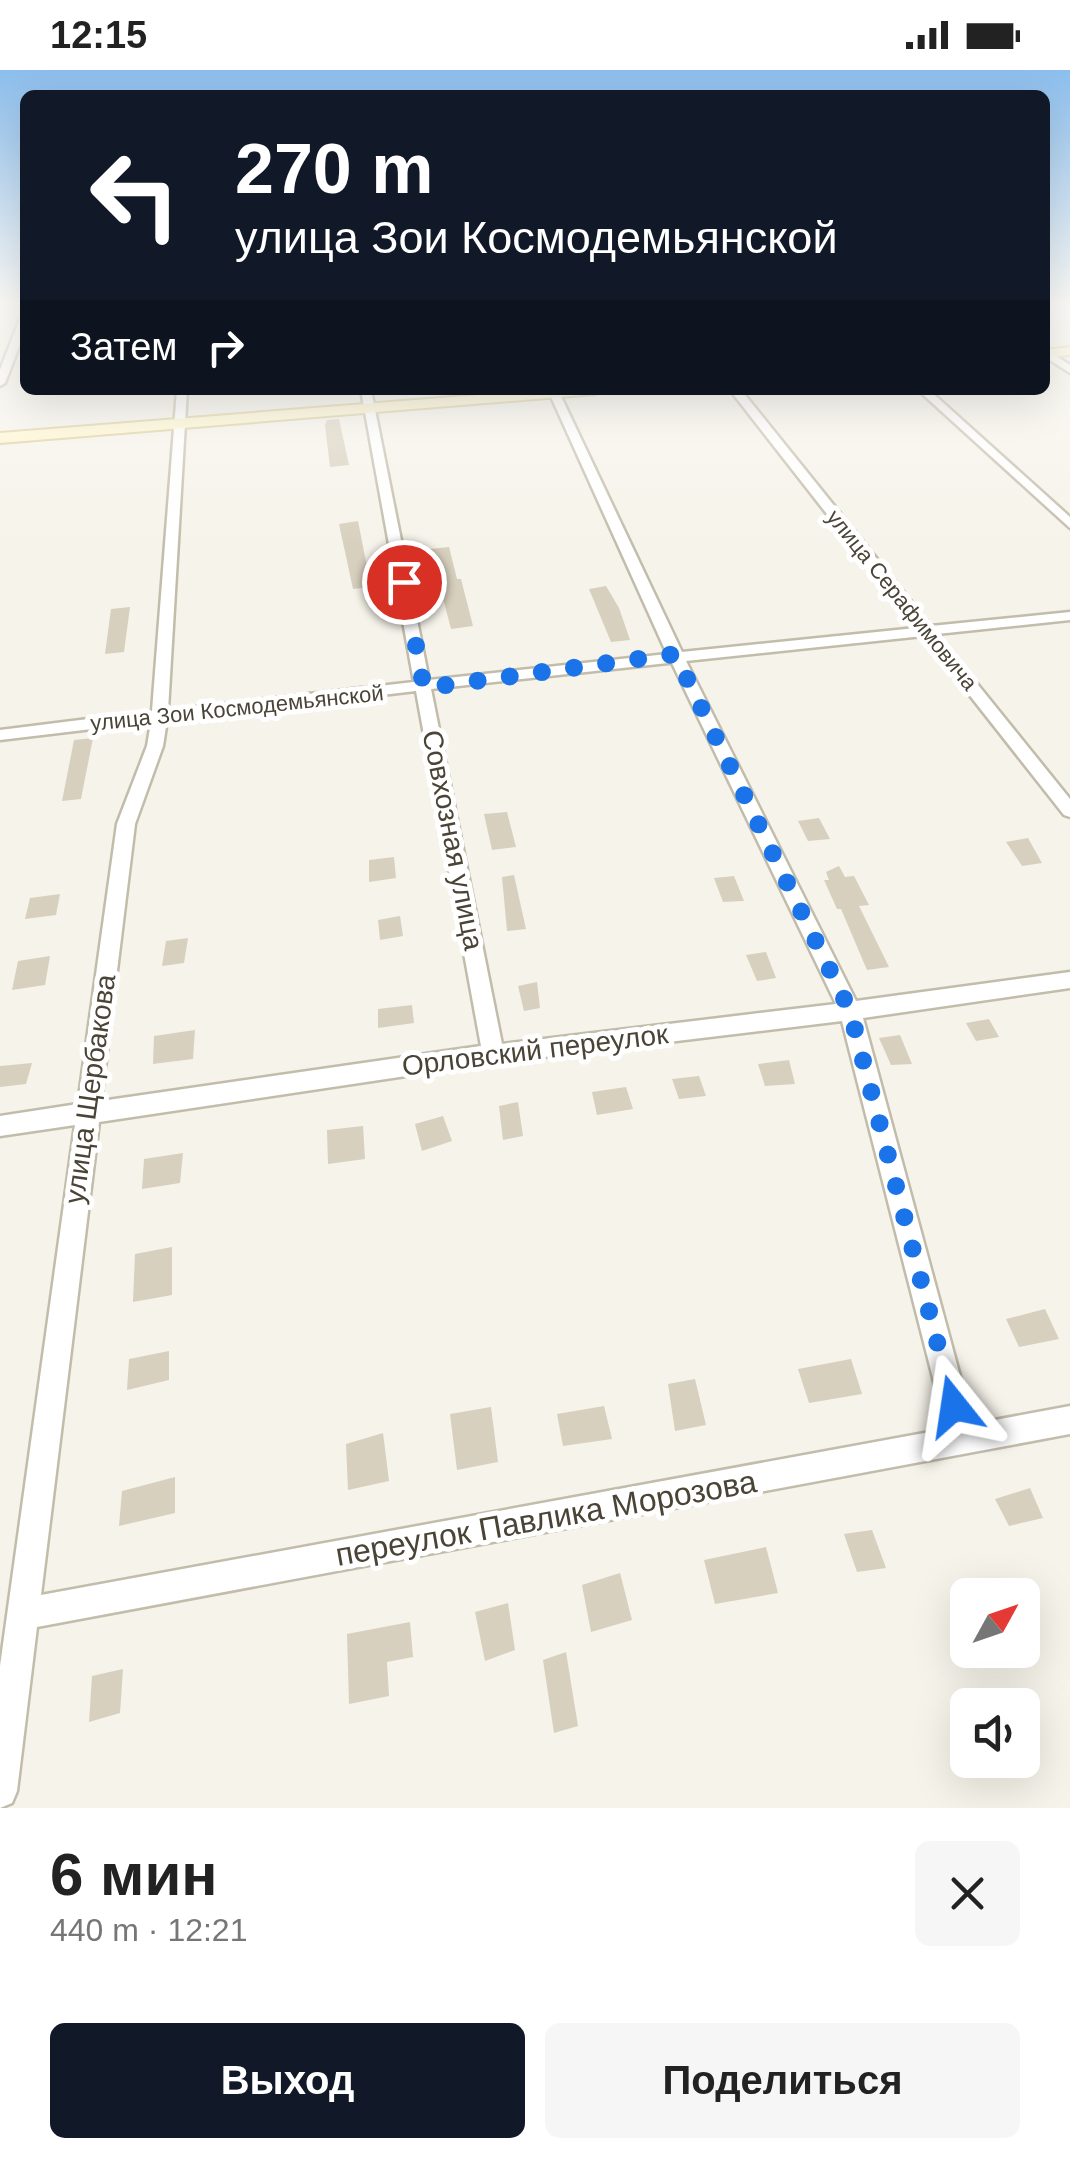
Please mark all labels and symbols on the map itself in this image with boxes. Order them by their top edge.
street label: улица Серафимовича [822,505,983,696]
pin [362,540,447,625]
street label: улица Зои Космодемьянской [89,680,385,736]
street label: Совхозная улица [416,727,490,953]
street label: улица Щербакова [59,972,122,1206]
street label: Орловский переулок [400,1018,671,1082]
position arrow [902,1354,1006,1458]
street label: переулок Павлика Морозова [333,1463,760,1573]
north arrow [950,1578,1040,1668]

